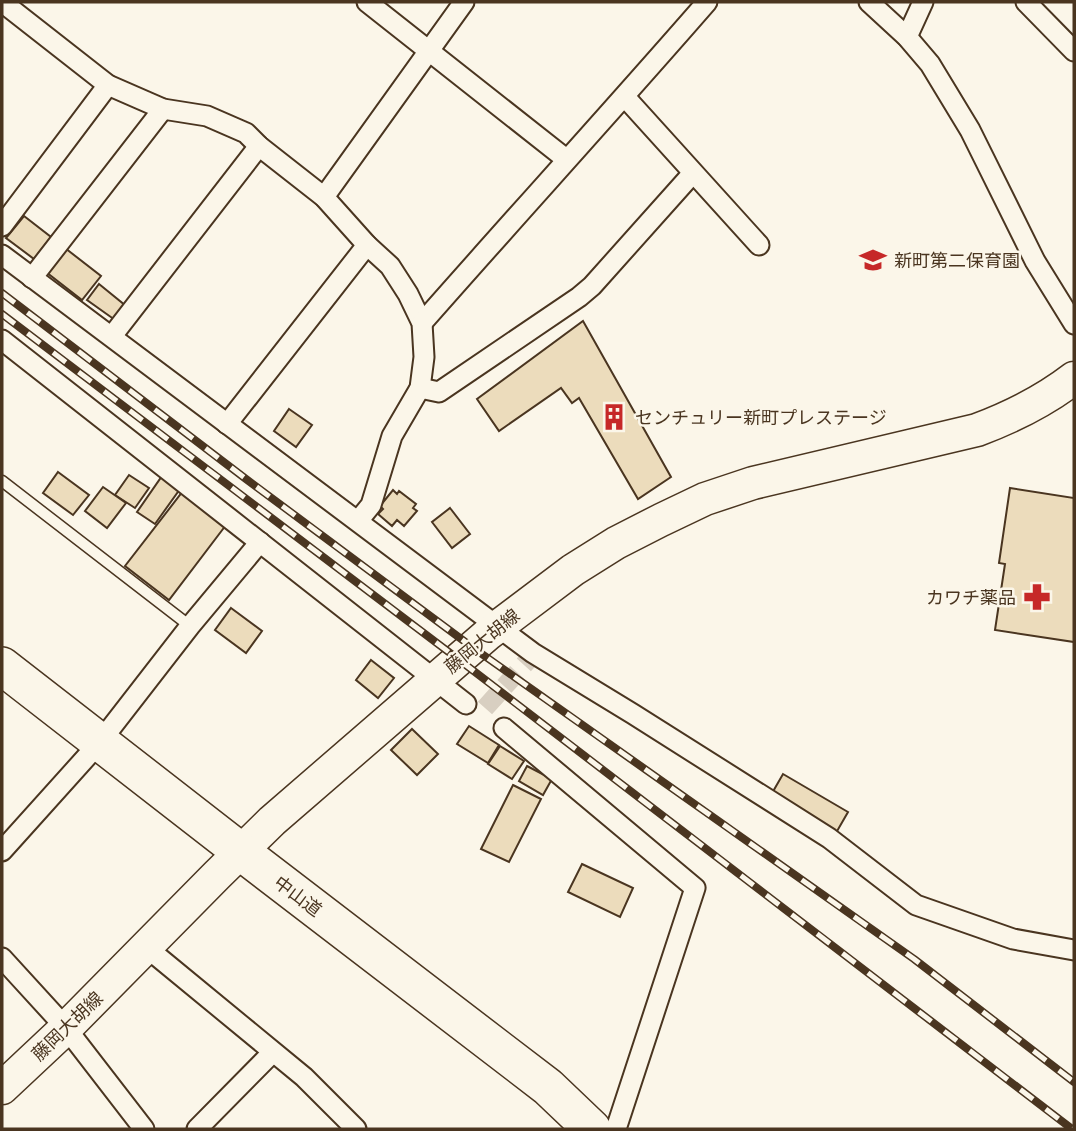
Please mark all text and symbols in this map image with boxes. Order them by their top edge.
school or university icon: 新町第二保育園 [858,245,888,275]
place label: 新町第二保育園 [894,250,1020,271]
building icon: センチュリー新町プレステージ [599,402,629,432]
place label: センチュリー新町プレステージ [635,407,887,428]
pharmacy icon: カワチ薬品 [1022,582,1052,612]
place label: カワチ薬品 [926,587,1016,608]
street label: 藤岡大胡線 [440,605,524,677]
street label: 中山道 [270,871,326,921]
street label: 藤岡大胡線 [27,987,107,1065]

